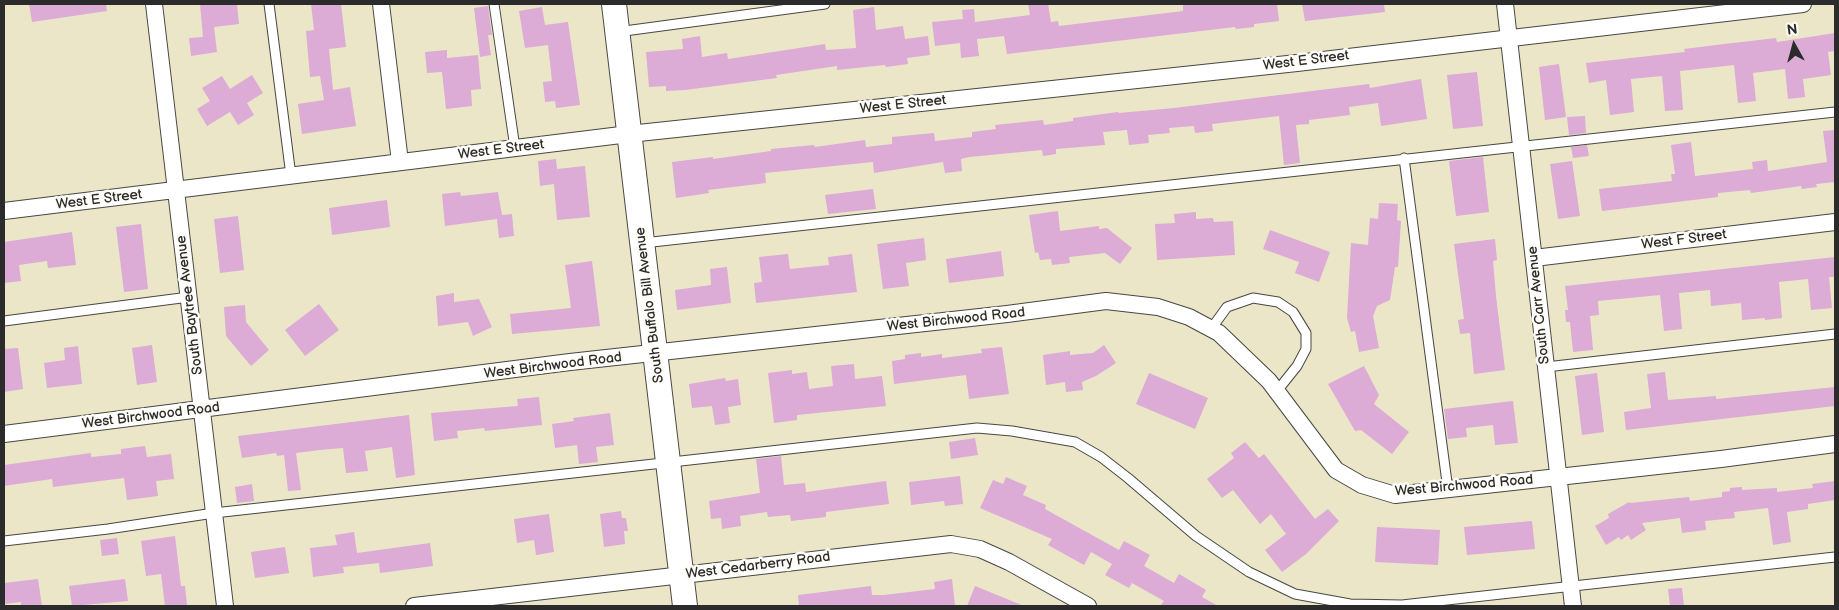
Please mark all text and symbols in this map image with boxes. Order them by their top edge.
north arrow [1769,20,1819,70]
text: N [1786,21,1798,39]
street label: West E Street [1262,47,1350,75]
street label: West E Street [859,92,947,118]
street label: West E Street [457,136,545,164]
street label: West E Street [55,186,143,214]
street label: South Buffalo Bill Avenue [632,226,668,384]
street label: West F Street [1640,226,1728,254]
street label: South Baytree Avenue [173,234,207,376]
street label: South Carr Avenue [1524,245,1554,365]
street label: West Birchwood Road [886,304,1026,336]
street label: West Birchwood Road [483,349,623,383]
street label: West Birchwood Road [81,399,221,433]
street label: West Birchwood Road [1394,472,1534,500]
street label: West Cedarberry Road [685,549,831,583]

